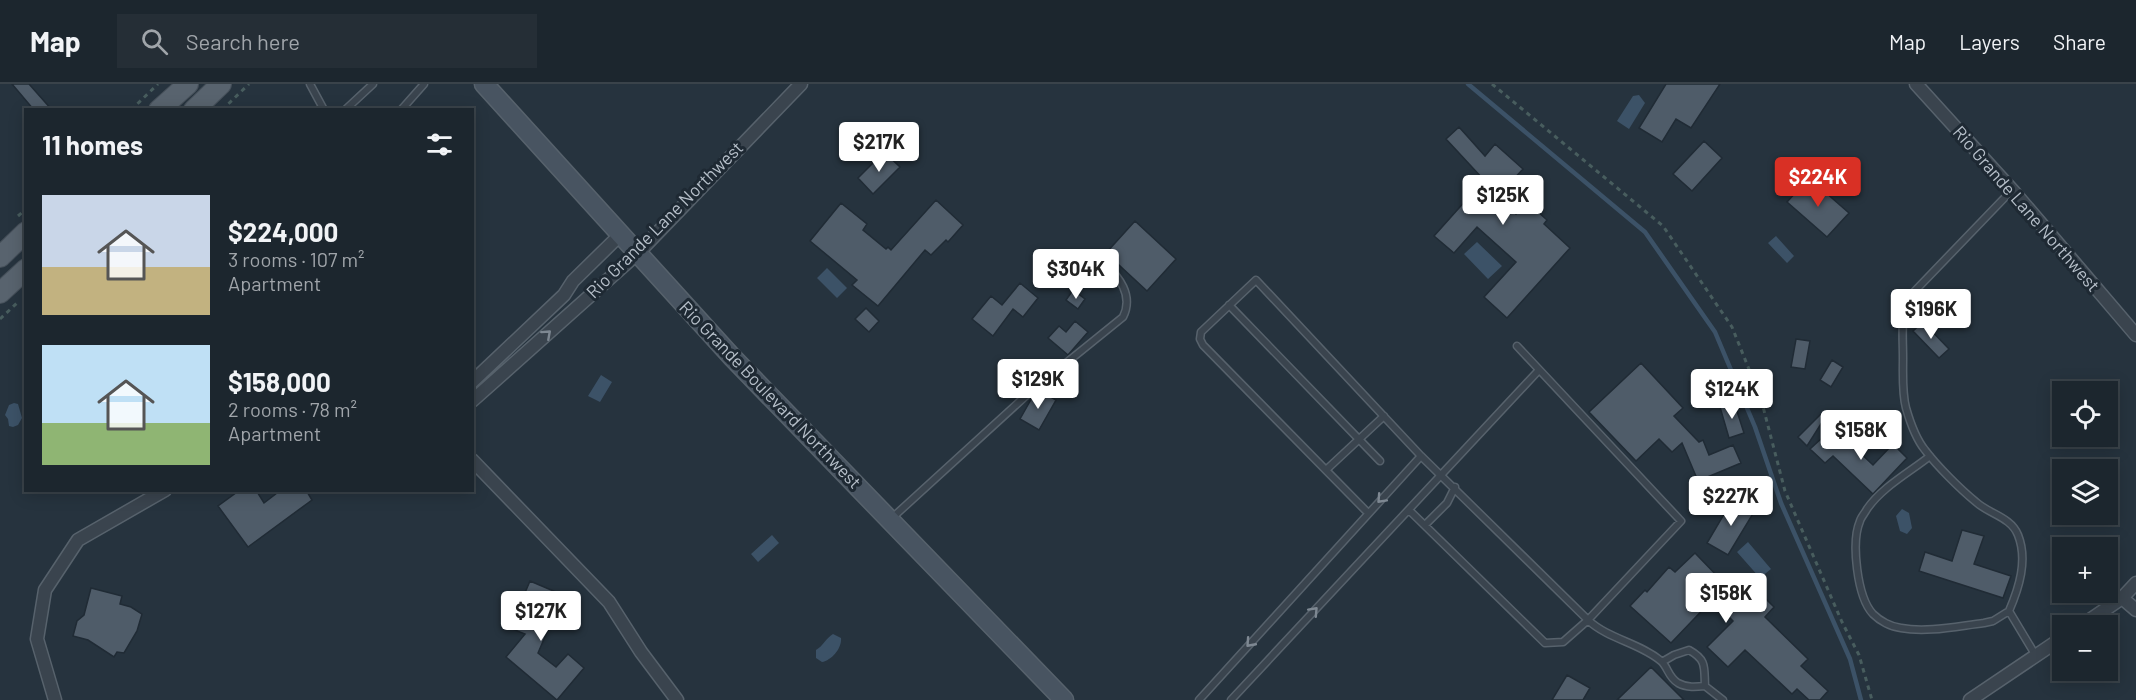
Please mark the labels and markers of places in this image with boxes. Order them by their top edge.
pin: $217K [837,122,921,173]
pin: $224K [1776,157,1860,208]
pin: $125K [1461,175,1545,226]
pin: $304K [1034,249,1118,300]
pin: $196K [1889,289,1973,340]
pin: $129K [996,359,1080,410]
pin: $124K [1690,369,1774,420]
pin: $158K [1819,410,1903,461]
pin: $227K [1689,476,1773,527]
pin: $158K [1684,573,1768,624]
pin: $127K [499,591,583,642]

